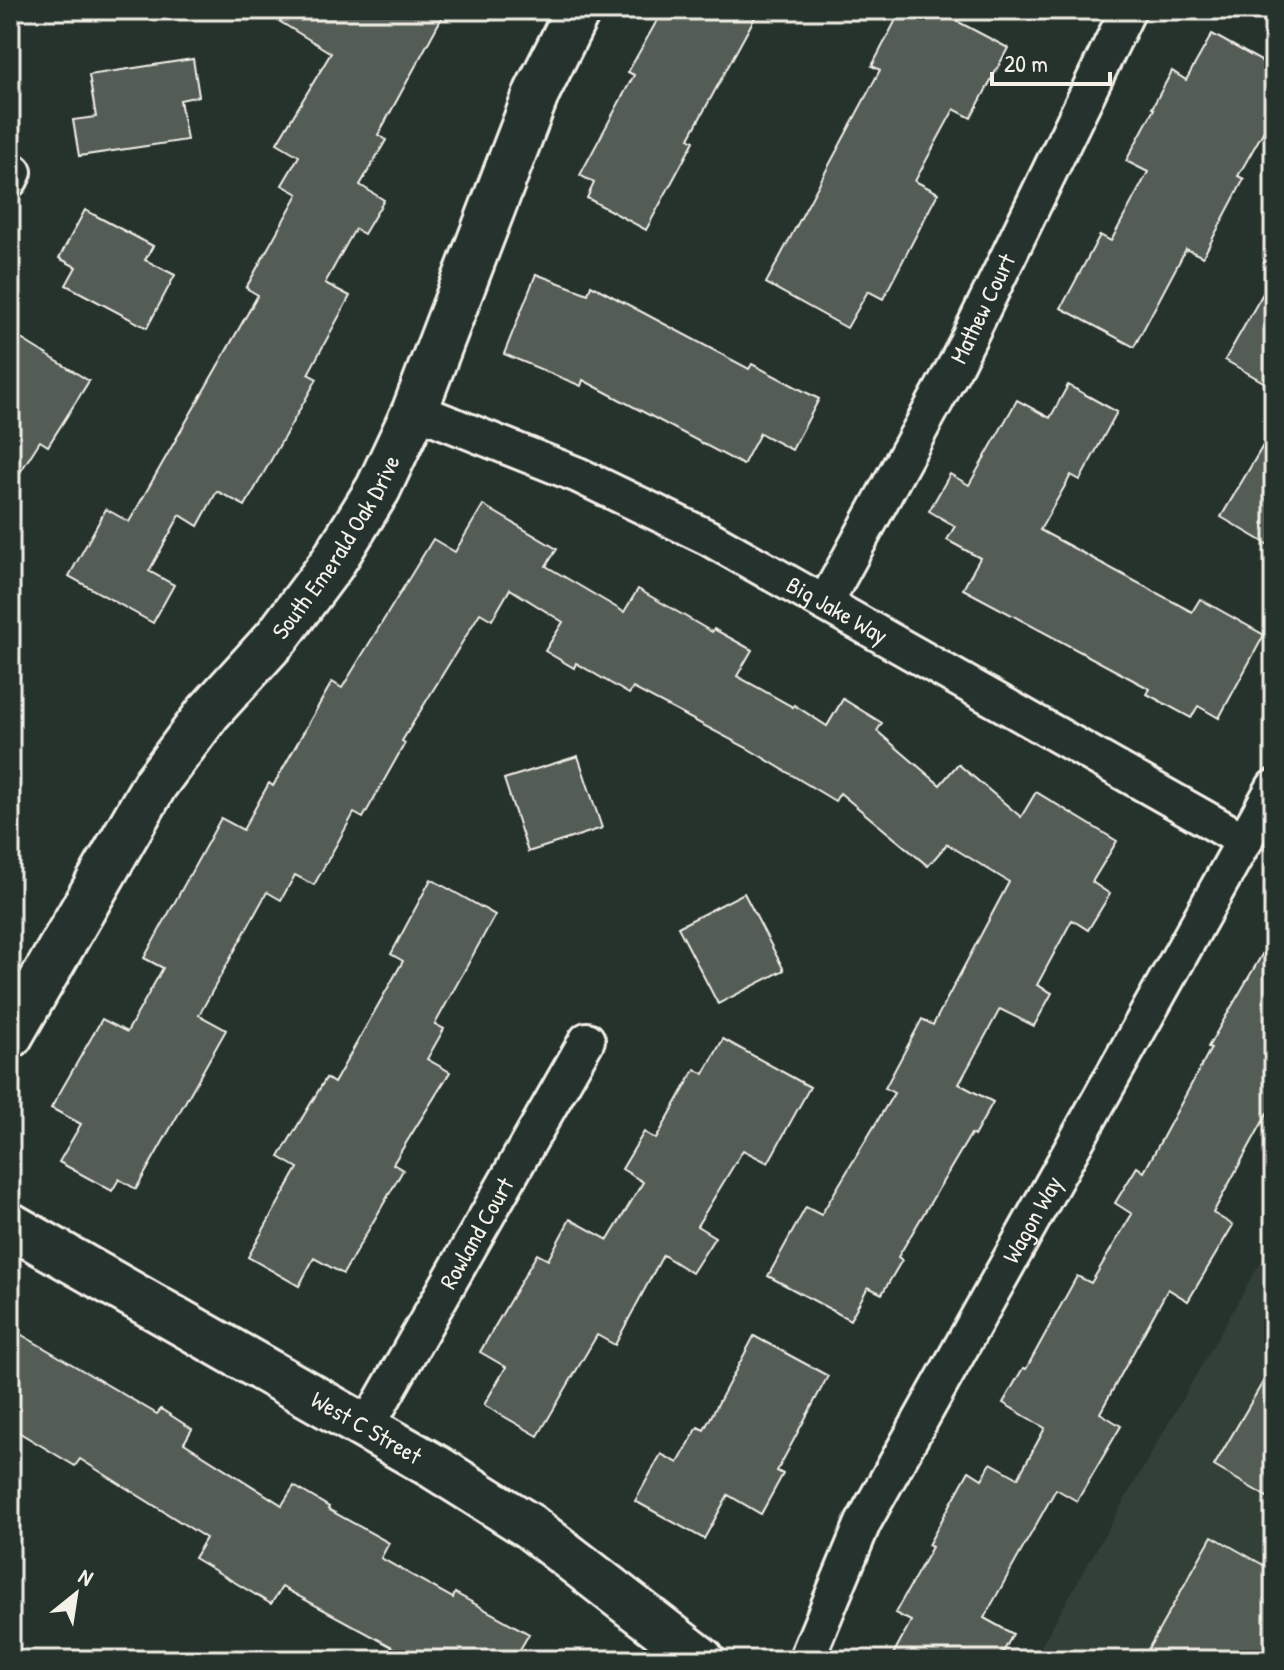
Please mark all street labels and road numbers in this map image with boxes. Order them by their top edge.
street label: Mathew Court [942,247,1023,368]
street label: South Emerald Oak Drive [264,449,407,645]
street label: Big Jake Way [781,568,894,651]
street label: Wagon Way [994,1170,1069,1268]
street label: Rowland Court [432,1171,521,1294]
street label: West C Street [306,1383,428,1471]

